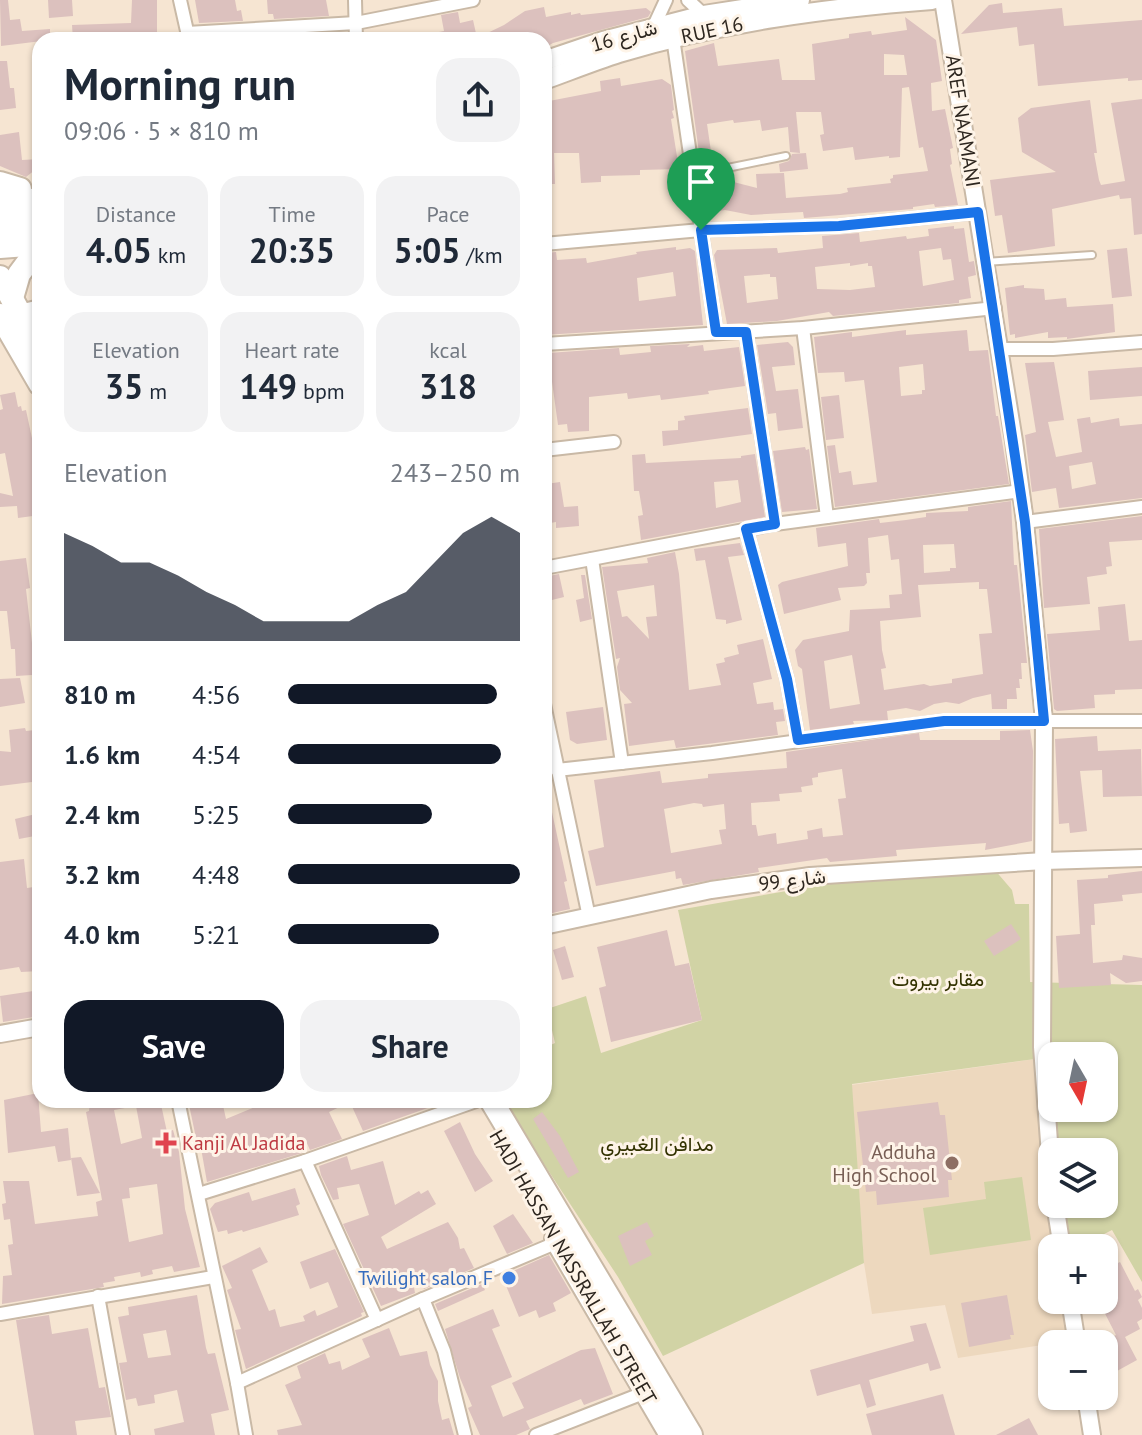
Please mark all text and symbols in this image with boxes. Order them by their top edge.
street label: RUE 16 [679,11,745,49]
street label: شارع 16 [588,14,660,59]
street label: AREF NAAMANI [940,53,986,189]
text: Morning run [64,55,296,112]
button: share [436,58,520,142]
text: 09:06 · 5 × 810 m [64,114,259,147]
pin [667,148,735,230]
icon: arrive [679,160,723,204]
text: Distance [96,200,176,228]
text: Time [268,200,316,228]
text: Pace [426,200,470,228]
text: 4.05 [86,228,152,272]
text: 20:35 [249,228,335,272]
text: 5:05 [393,228,460,272]
text: km [152,241,186,269]
text: /km [460,241,503,269]
text: Elevation [92,336,180,364]
text: Heart rate [244,336,340,364]
text: kcal [429,336,467,364]
text: 35 [105,364,143,408]
text: 149 [239,364,297,408]
text: 318 [419,364,477,408]
text: m [143,377,167,405]
text: bpm [297,377,345,405]
text: Elevation [64,456,168,489]
text: 243–250 m [390,456,520,489]
text: 810 m [64,678,136,711]
text: 4:56 [192,678,240,711]
text: 1.6 km [64,738,140,771]
text: 4:54 [192,738,240,771]
text: 2.4 km [64,798,140,831]
text: 5:25 [192,798,240,831]
text: 3.2 km [64,858,140,891]
text: 4:48 [192,858,240,891]
street label: شارع 99 [757,863,827,898]
text: 4.0 km [64,918,140,951]
text: 5:21 [192,918,240,951]
park label: مقابر بيروت [892,966,984,992]
button: Save [64,1000,284,1092]
button: Share [300,1000,520,1092]
north arrow [1038,1042,1118,1122]
map controls [1038,1042,1118,1410]
street label: HADI HASSAN NASSRALLAH STREET [483,1125,663,1409]
place label: Kanji Al Jadida [182,1130,305,1156]
park label: مدافن الغبيري [600,1131,714,1161]
marker: Kanji Al Jadida [157,1134,175,1152]
button: layers [1038,1138,1118,1218]
place label: Adduha High School [832,1139,936,1188]
marker: Adduha High School [943,1154,961,1172]
button: + [1038,1234,1118,1314]
place label: Twilight salon F [358,1265,493,1291]
marker: Twilight salon F [500,1269,518,1287]
button: − [1038,1330,1118,1410]

